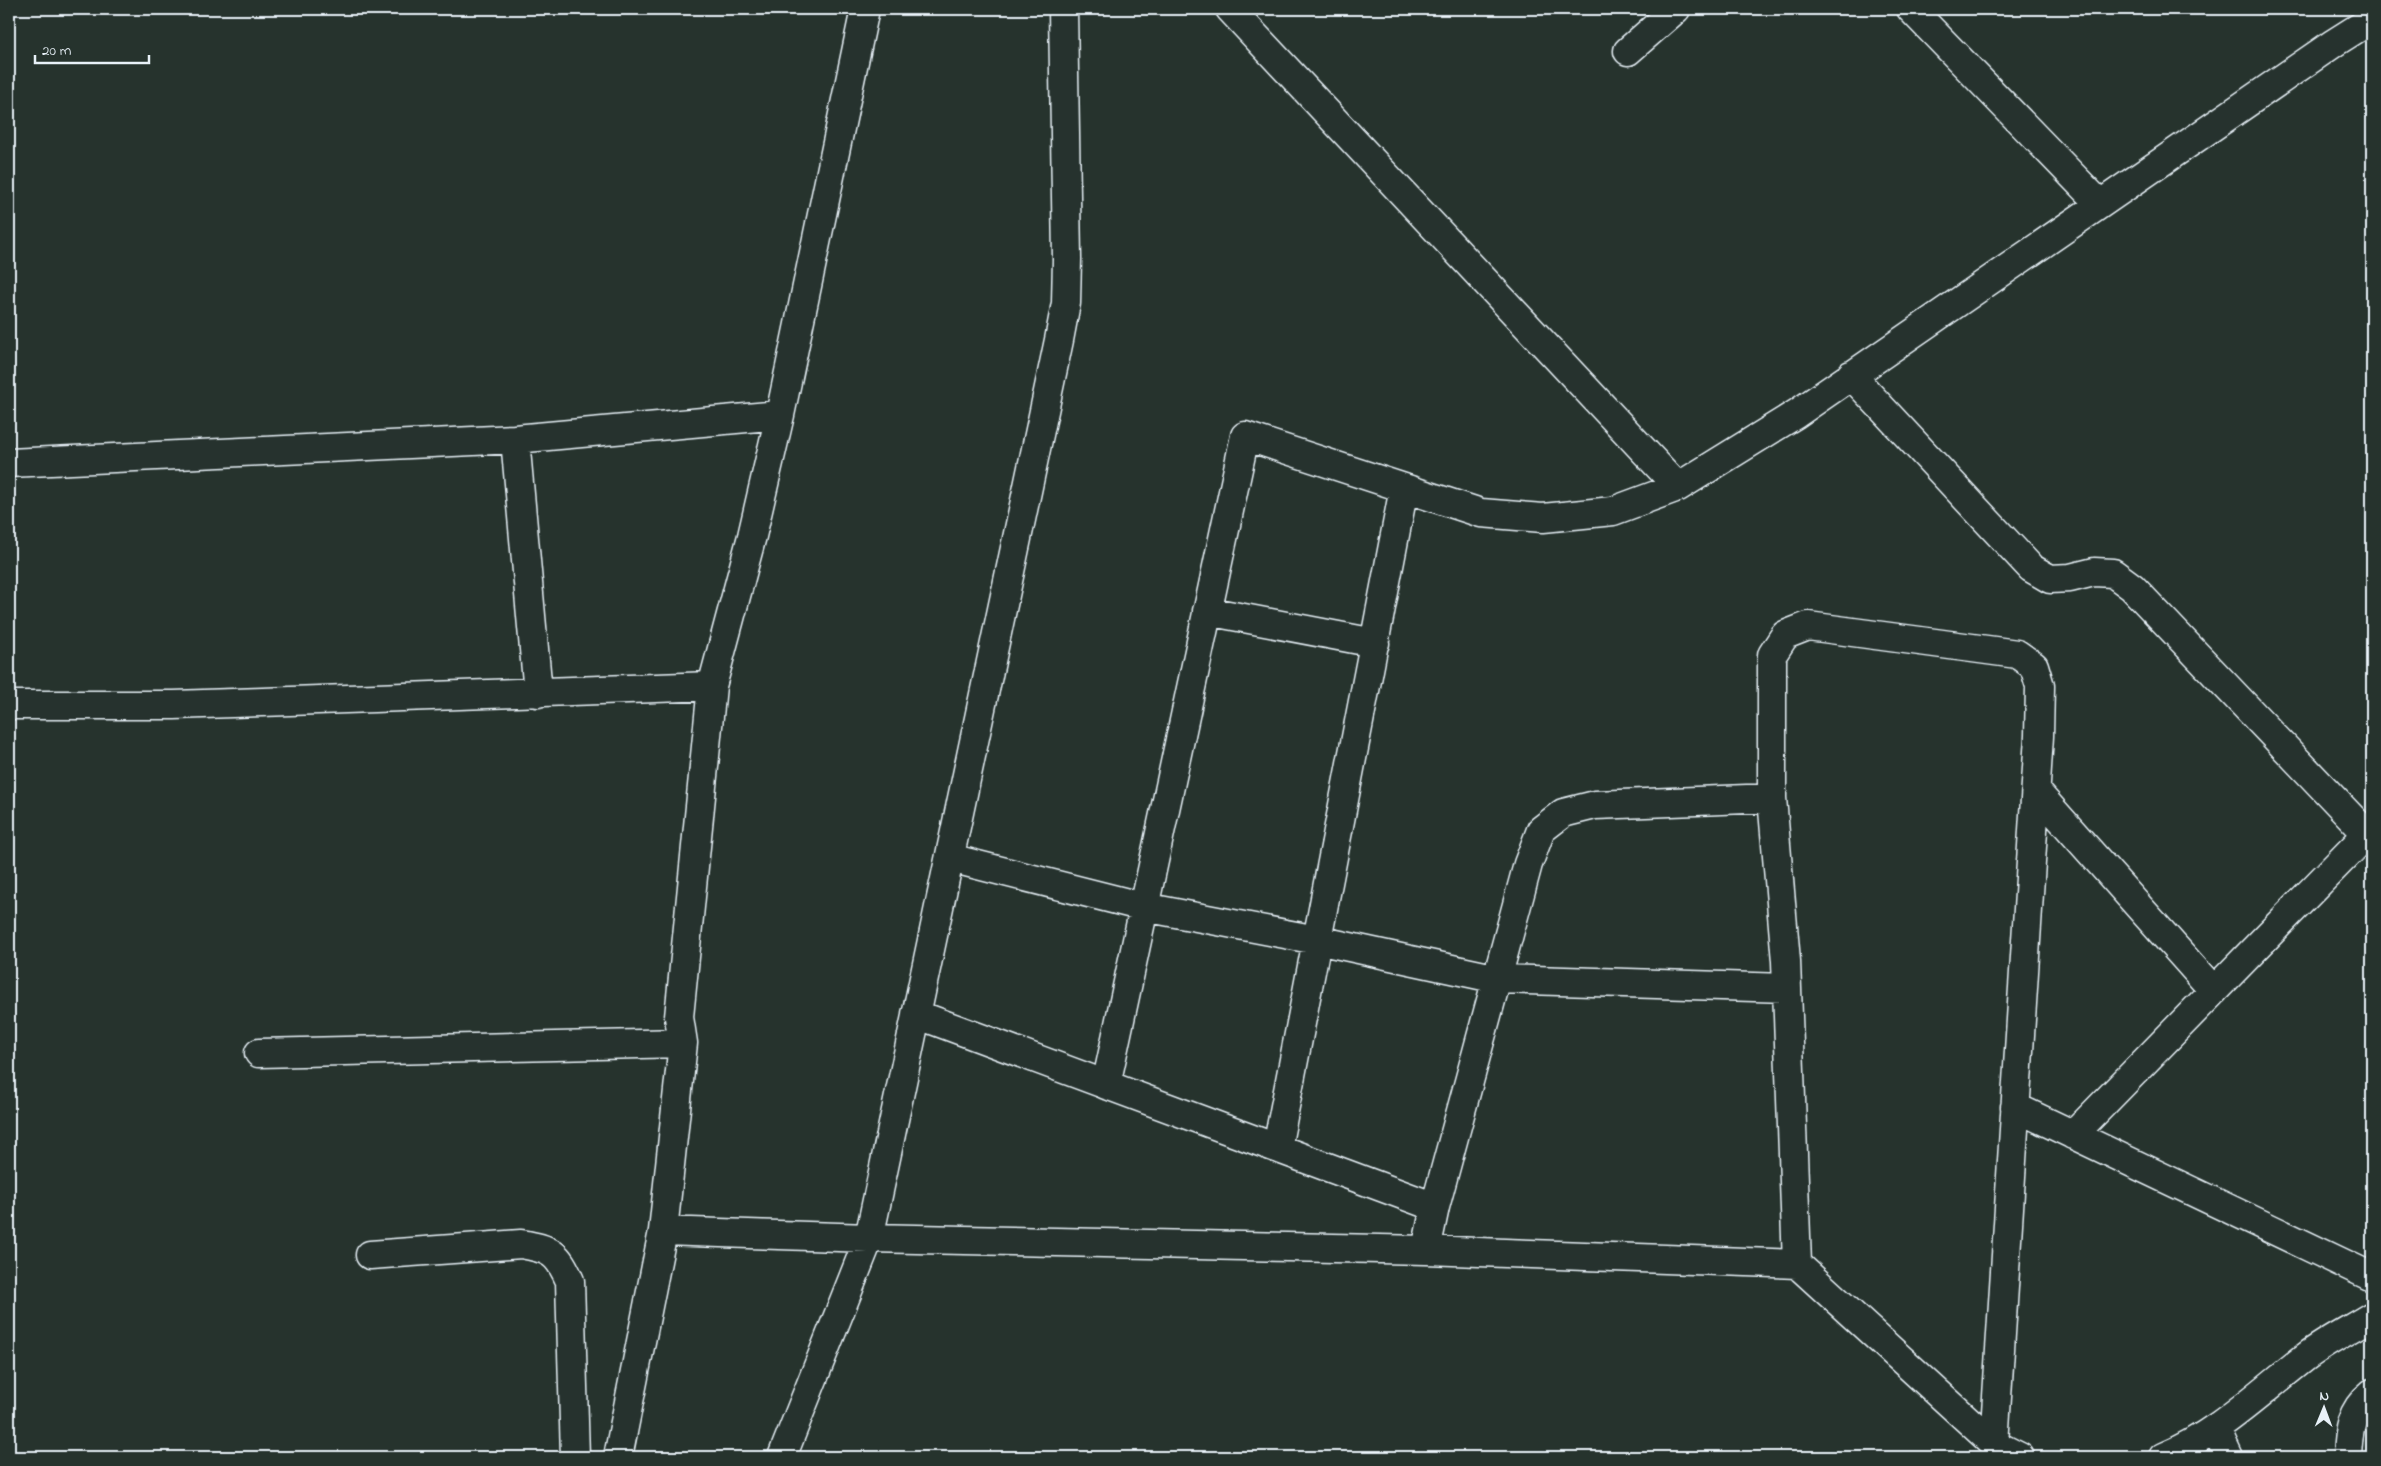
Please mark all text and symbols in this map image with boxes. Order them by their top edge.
scale bar [35,32,149,64]
text: 20 m [42,40,72,62]
north arrow [2298,1384,2348,1434]
text: N [2319,1386,2329,1407]

